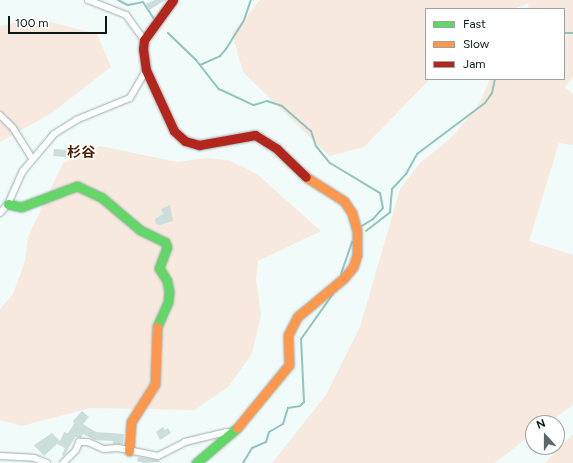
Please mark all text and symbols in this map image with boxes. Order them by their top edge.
scale bar [10,8,109,34]
legend [425,8,565,80]
text: 100 m [15,16,49,30]
text: Fast [463,17,486,31]
text: Slow [463,37,489,51]
text: Jam [463,57,486,71]
district label: 杉谷 [67,145,95,161]
north arrow [525,415,565,455]
text: N [535,417,547,432]

